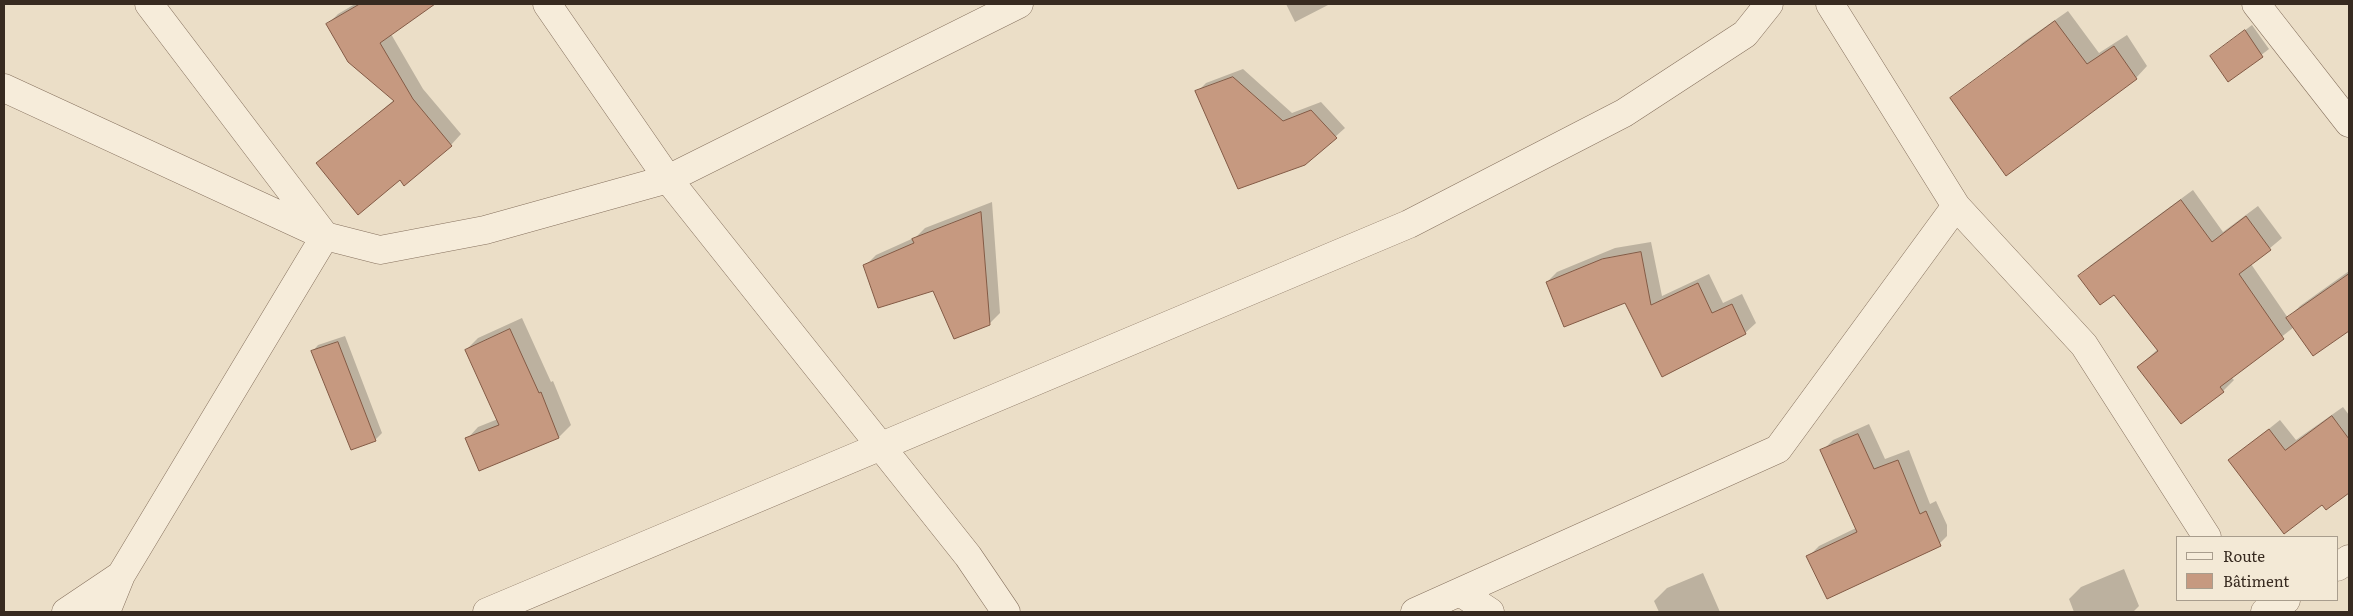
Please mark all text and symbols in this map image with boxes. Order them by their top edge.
legend [2176,536,2338,601]
text: Route [2223,544,2265,567]
text: Bâtiment [2223,569,2289,592]

